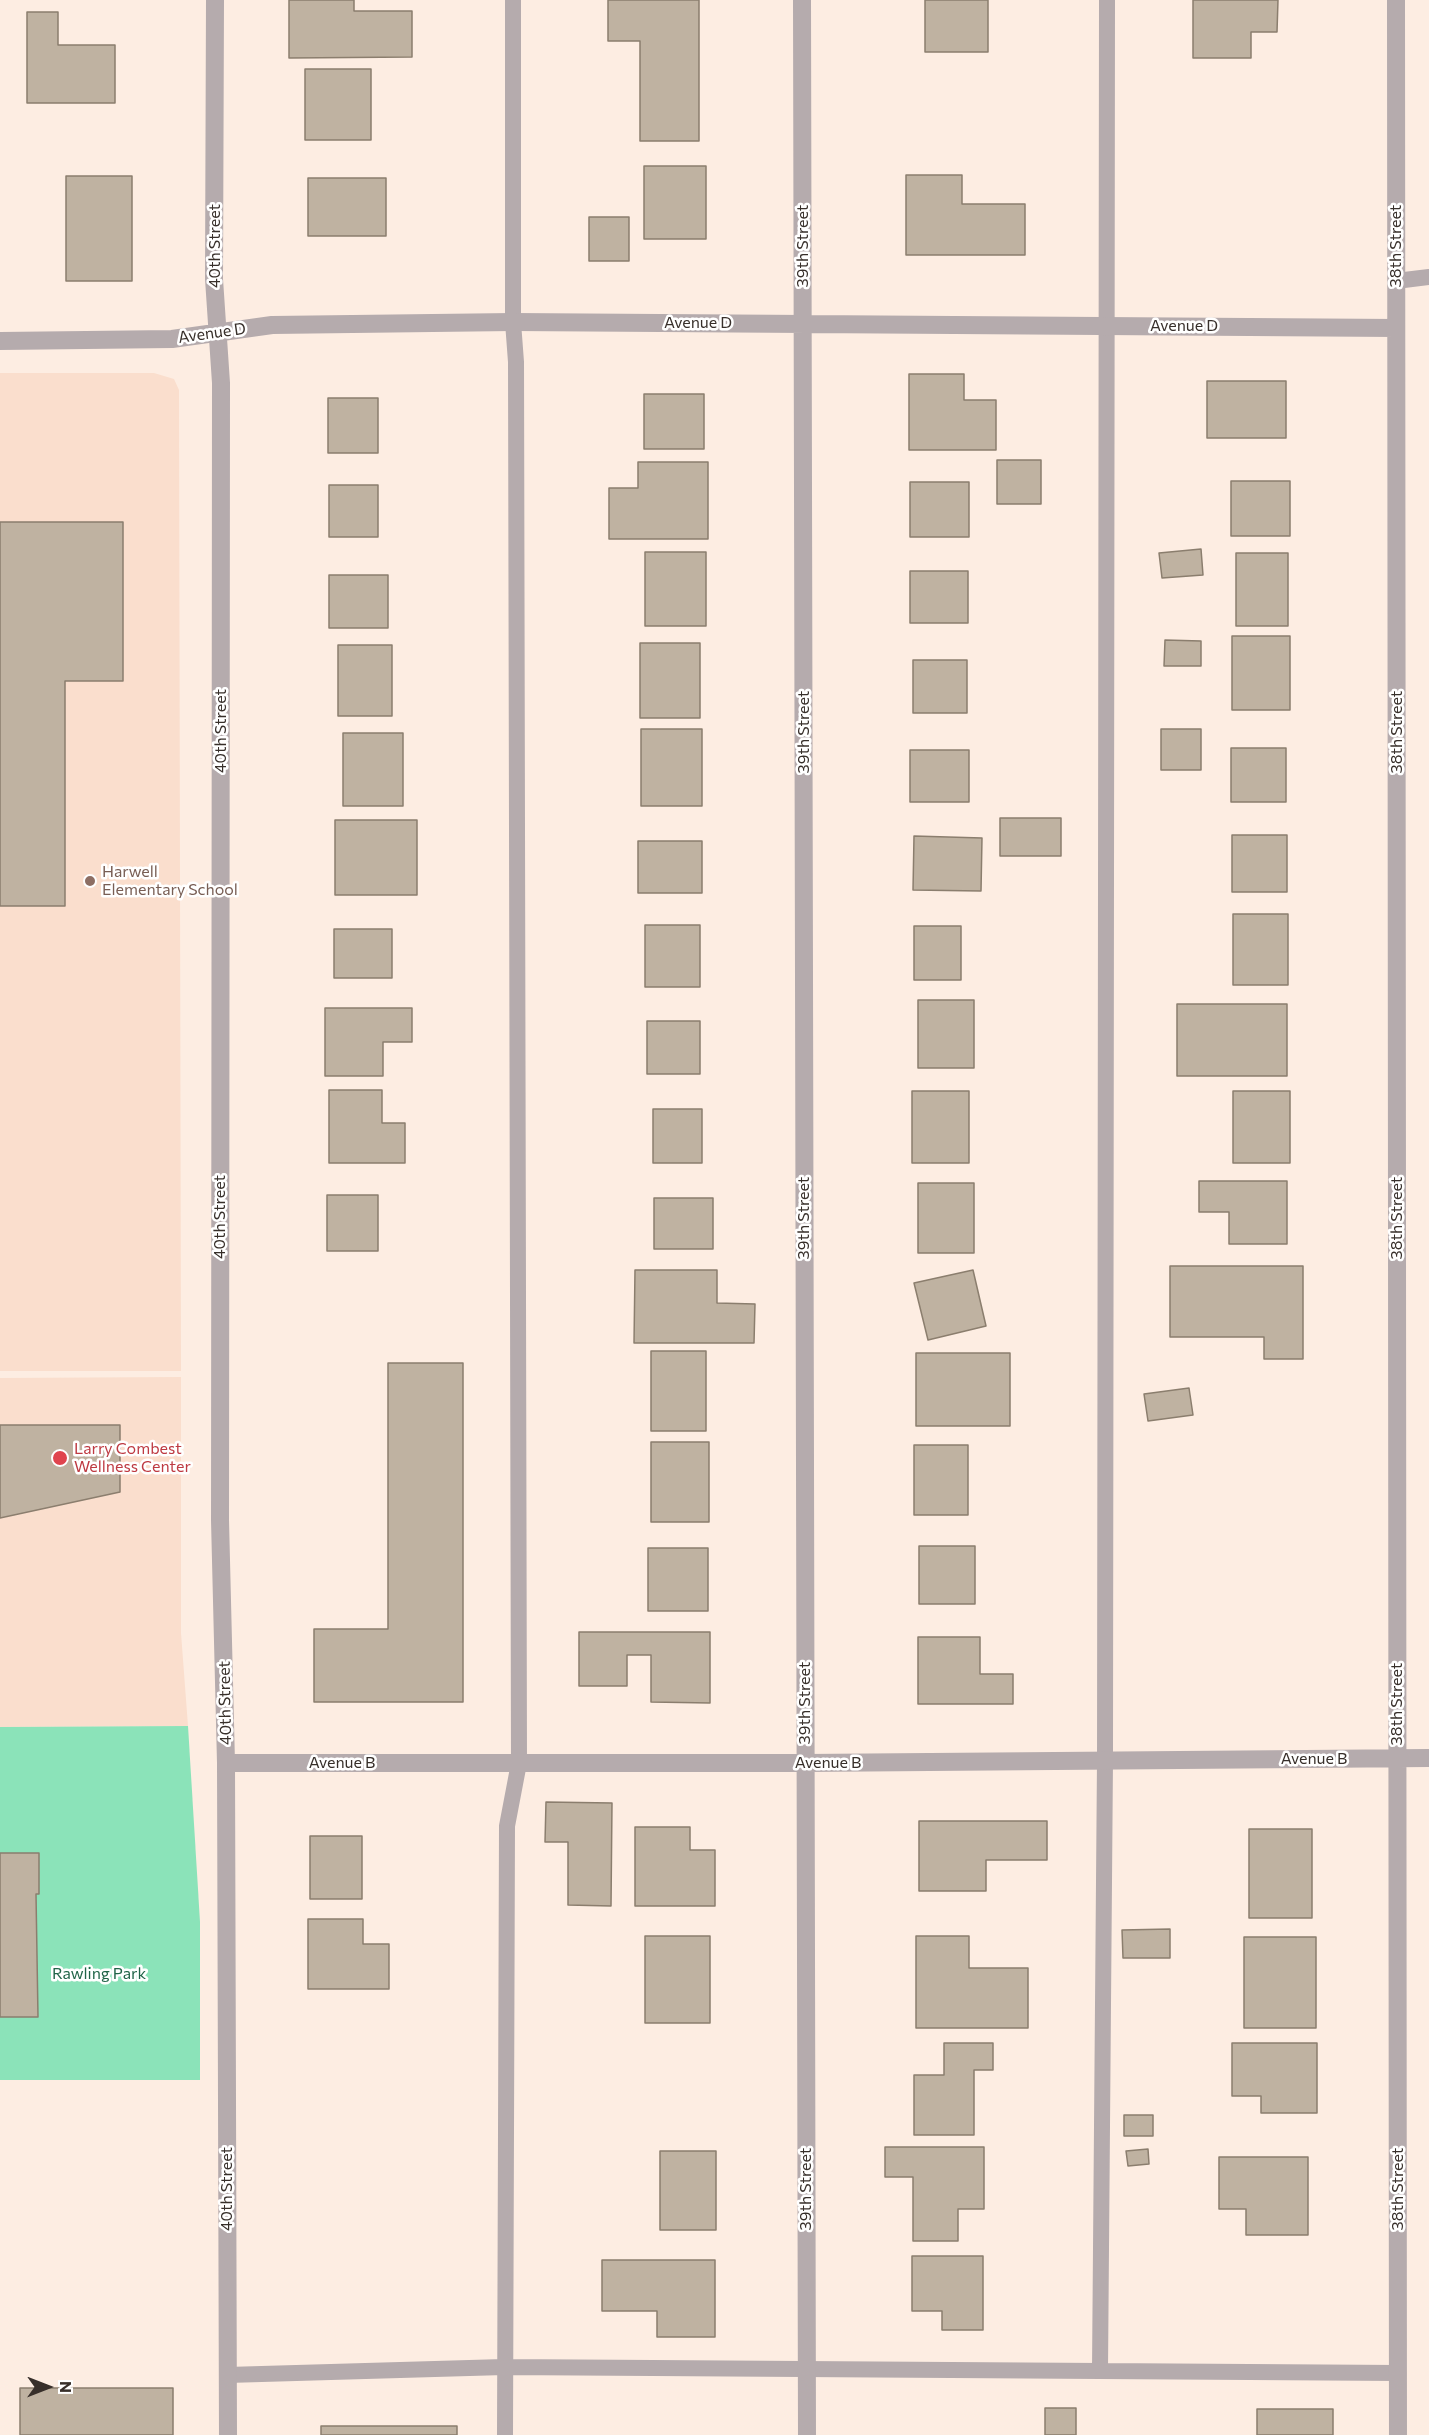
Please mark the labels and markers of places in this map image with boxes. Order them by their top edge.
place label: Harwell Elementary School [102,862,238,900]
marker: Harwell Elementary School [83,874,97,888]
place label: Larry Combest Wellness Center [74,1439,191,1477]
marker: Larry Combest Wellness Center [51,1449,69,1467]

